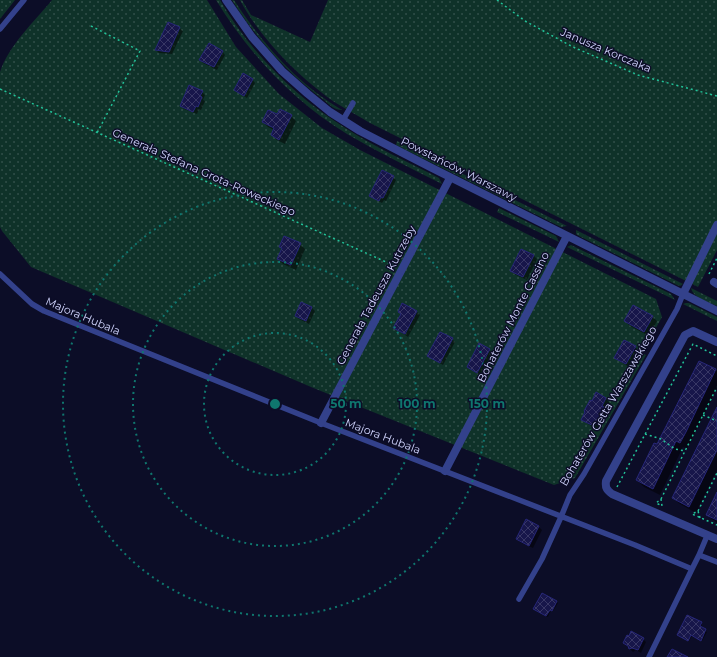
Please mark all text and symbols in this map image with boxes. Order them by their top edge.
street label: Janusza Korczaka [558,24,653,75]
street label: Generała Stefana Grota-Roweckiego [110,125,298,219]
street label: Powstańców Warszawy [399,134,519,204]
street label: Generała Tadeusza Kutrzeby [333,223,419,367]
street label: Bohaterów Monte Cassino [474,249,552,385]
street label: Majora Hubala [43,294,123,338]
street label: Bohaterów Getta Warszawskiego [556,324,660,488]
text: 50 m [330,396,362,411]
text: 100 m [399,396,435,411]
text: 150 m [469,396,505,411]
centre of rings [268,397,282,411]
street label: Majora Hubala [343,415,423,457]

